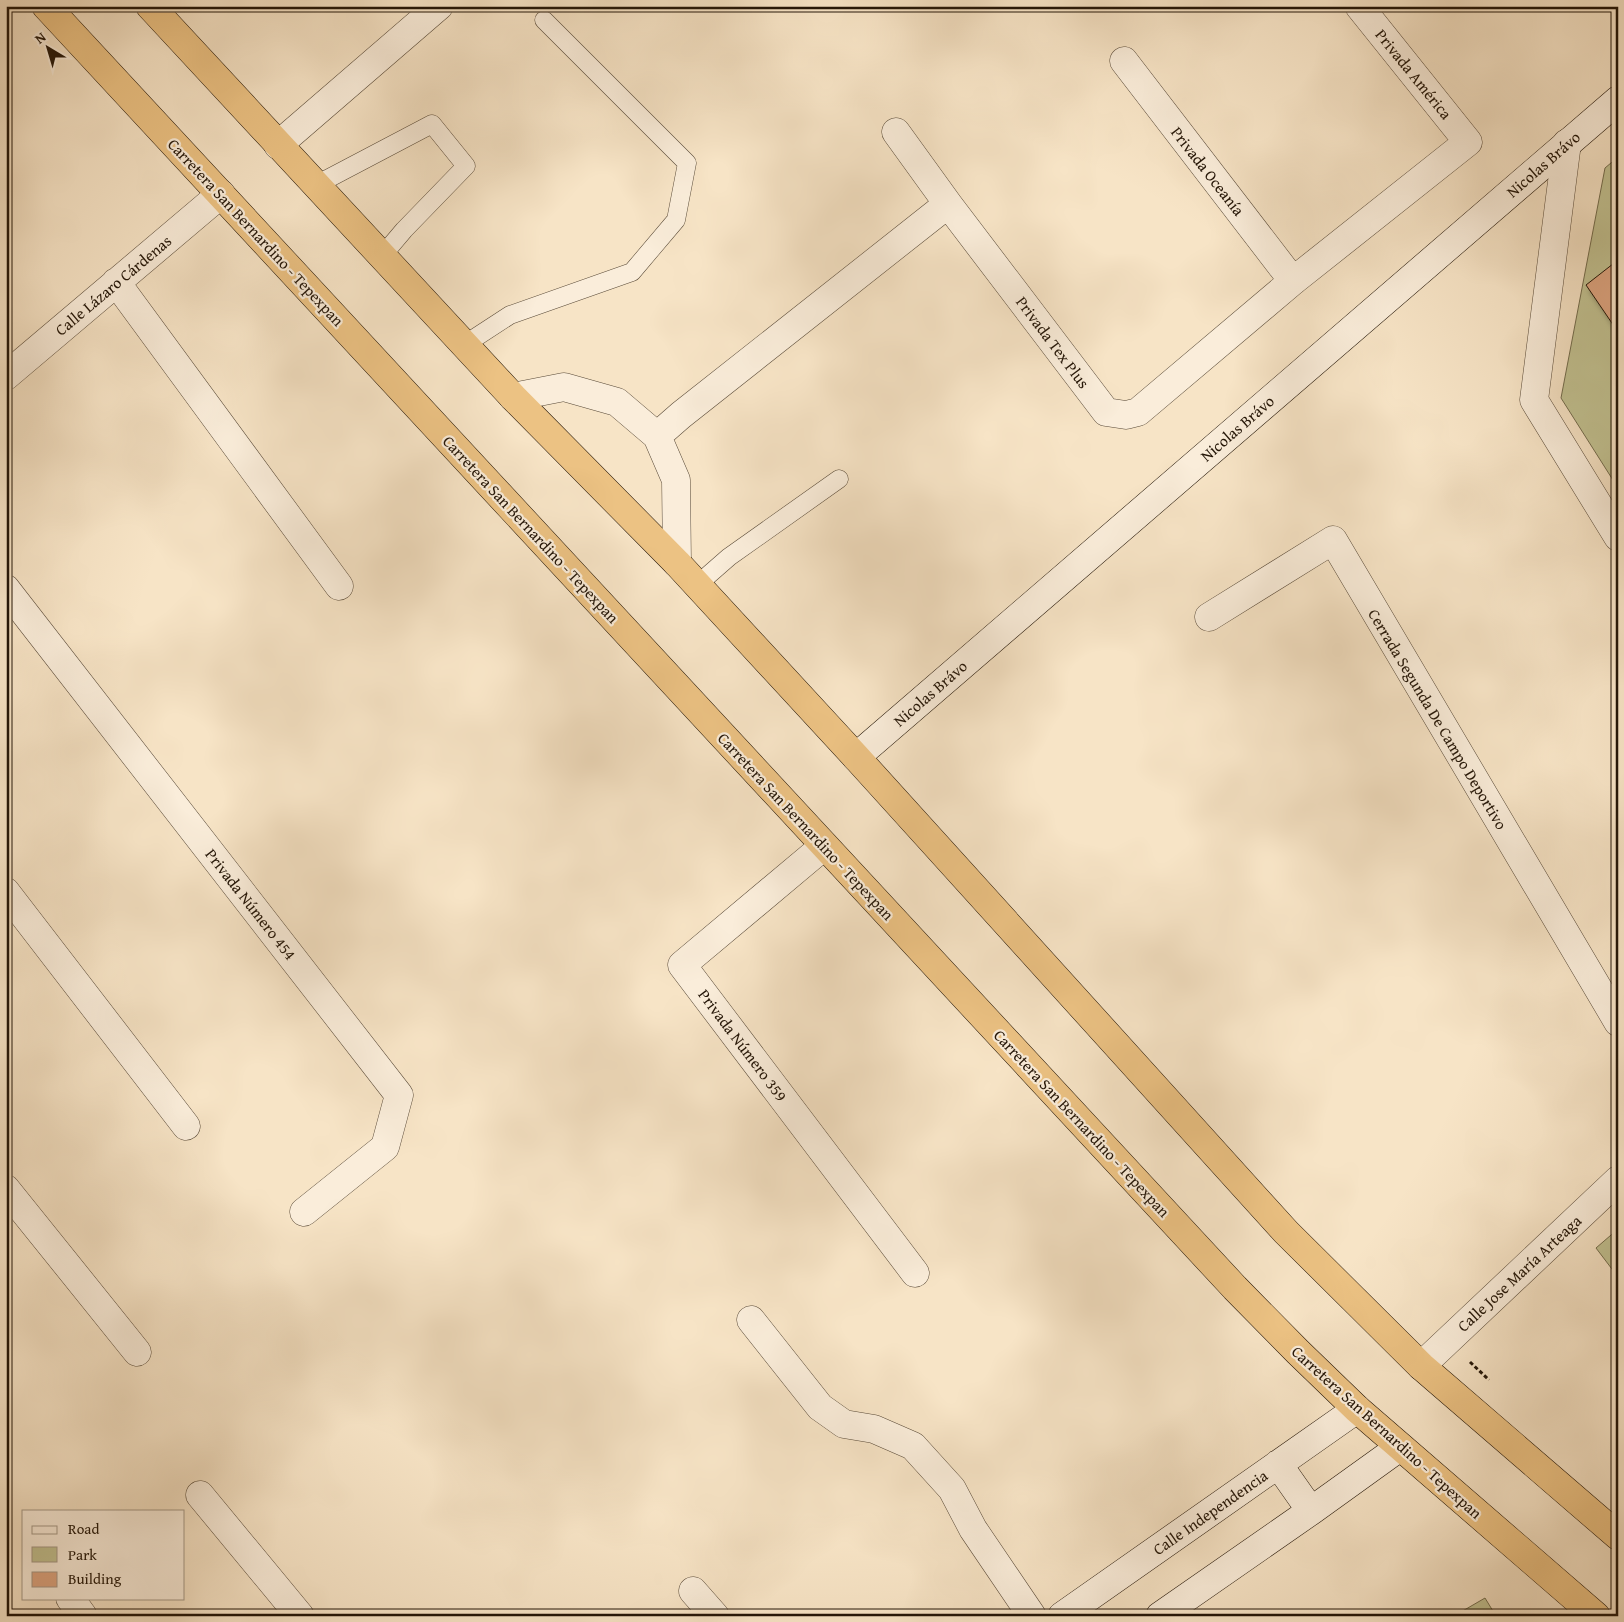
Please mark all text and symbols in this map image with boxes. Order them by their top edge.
north arrow [22,22,72,72]
street label: Privada América [1370,23,1458,125]
text: N [30,27,50,49]
street label: Privada Oceanía [1165,121,1251,221]
street label: Nicolas Brávo [1501,125,1585,203]
street label: Carretera San Bernardino - Tepexpan [162,133,350,331]
street label: Calle Lázaro Cárdenas [49,229,177,341]
street label: Privada Tex Plus [1010,291,1096,393]
street label: Nicolas Brávo [1195,389,1279,467]
street label: Carretera San Bernardino - Tepexpan [437,430,625,628]
street label: Cerrada Segunda De Campo Deportivo [1362,604,1514,834]
street label: Nicolas Brávo [888,654,972,732]
street label: Carretera San Bernardino - Tepexpan [712,727,900,925]
street label: Privada Número 454 [200,843,302,965]
street label: Privada Número 359 [693,984,793,1107]
street label: Carretera San Bernardino - Tepexpan [988,1024,1176,1222]
street label: Calle Jose María Arteaga [1451,1209,1587,1337]
street label: Carretera San Bernardino - Tepexpan [1286,1340,1488,1524]
street label: Calle Independencia [1148,1463,1273,1561]
legend [22,1510,185,1600]
text: Road [68,1518,99,1539]
text: Park [68,1544,97,1565]
text: Building [68,1568,122,1589]

